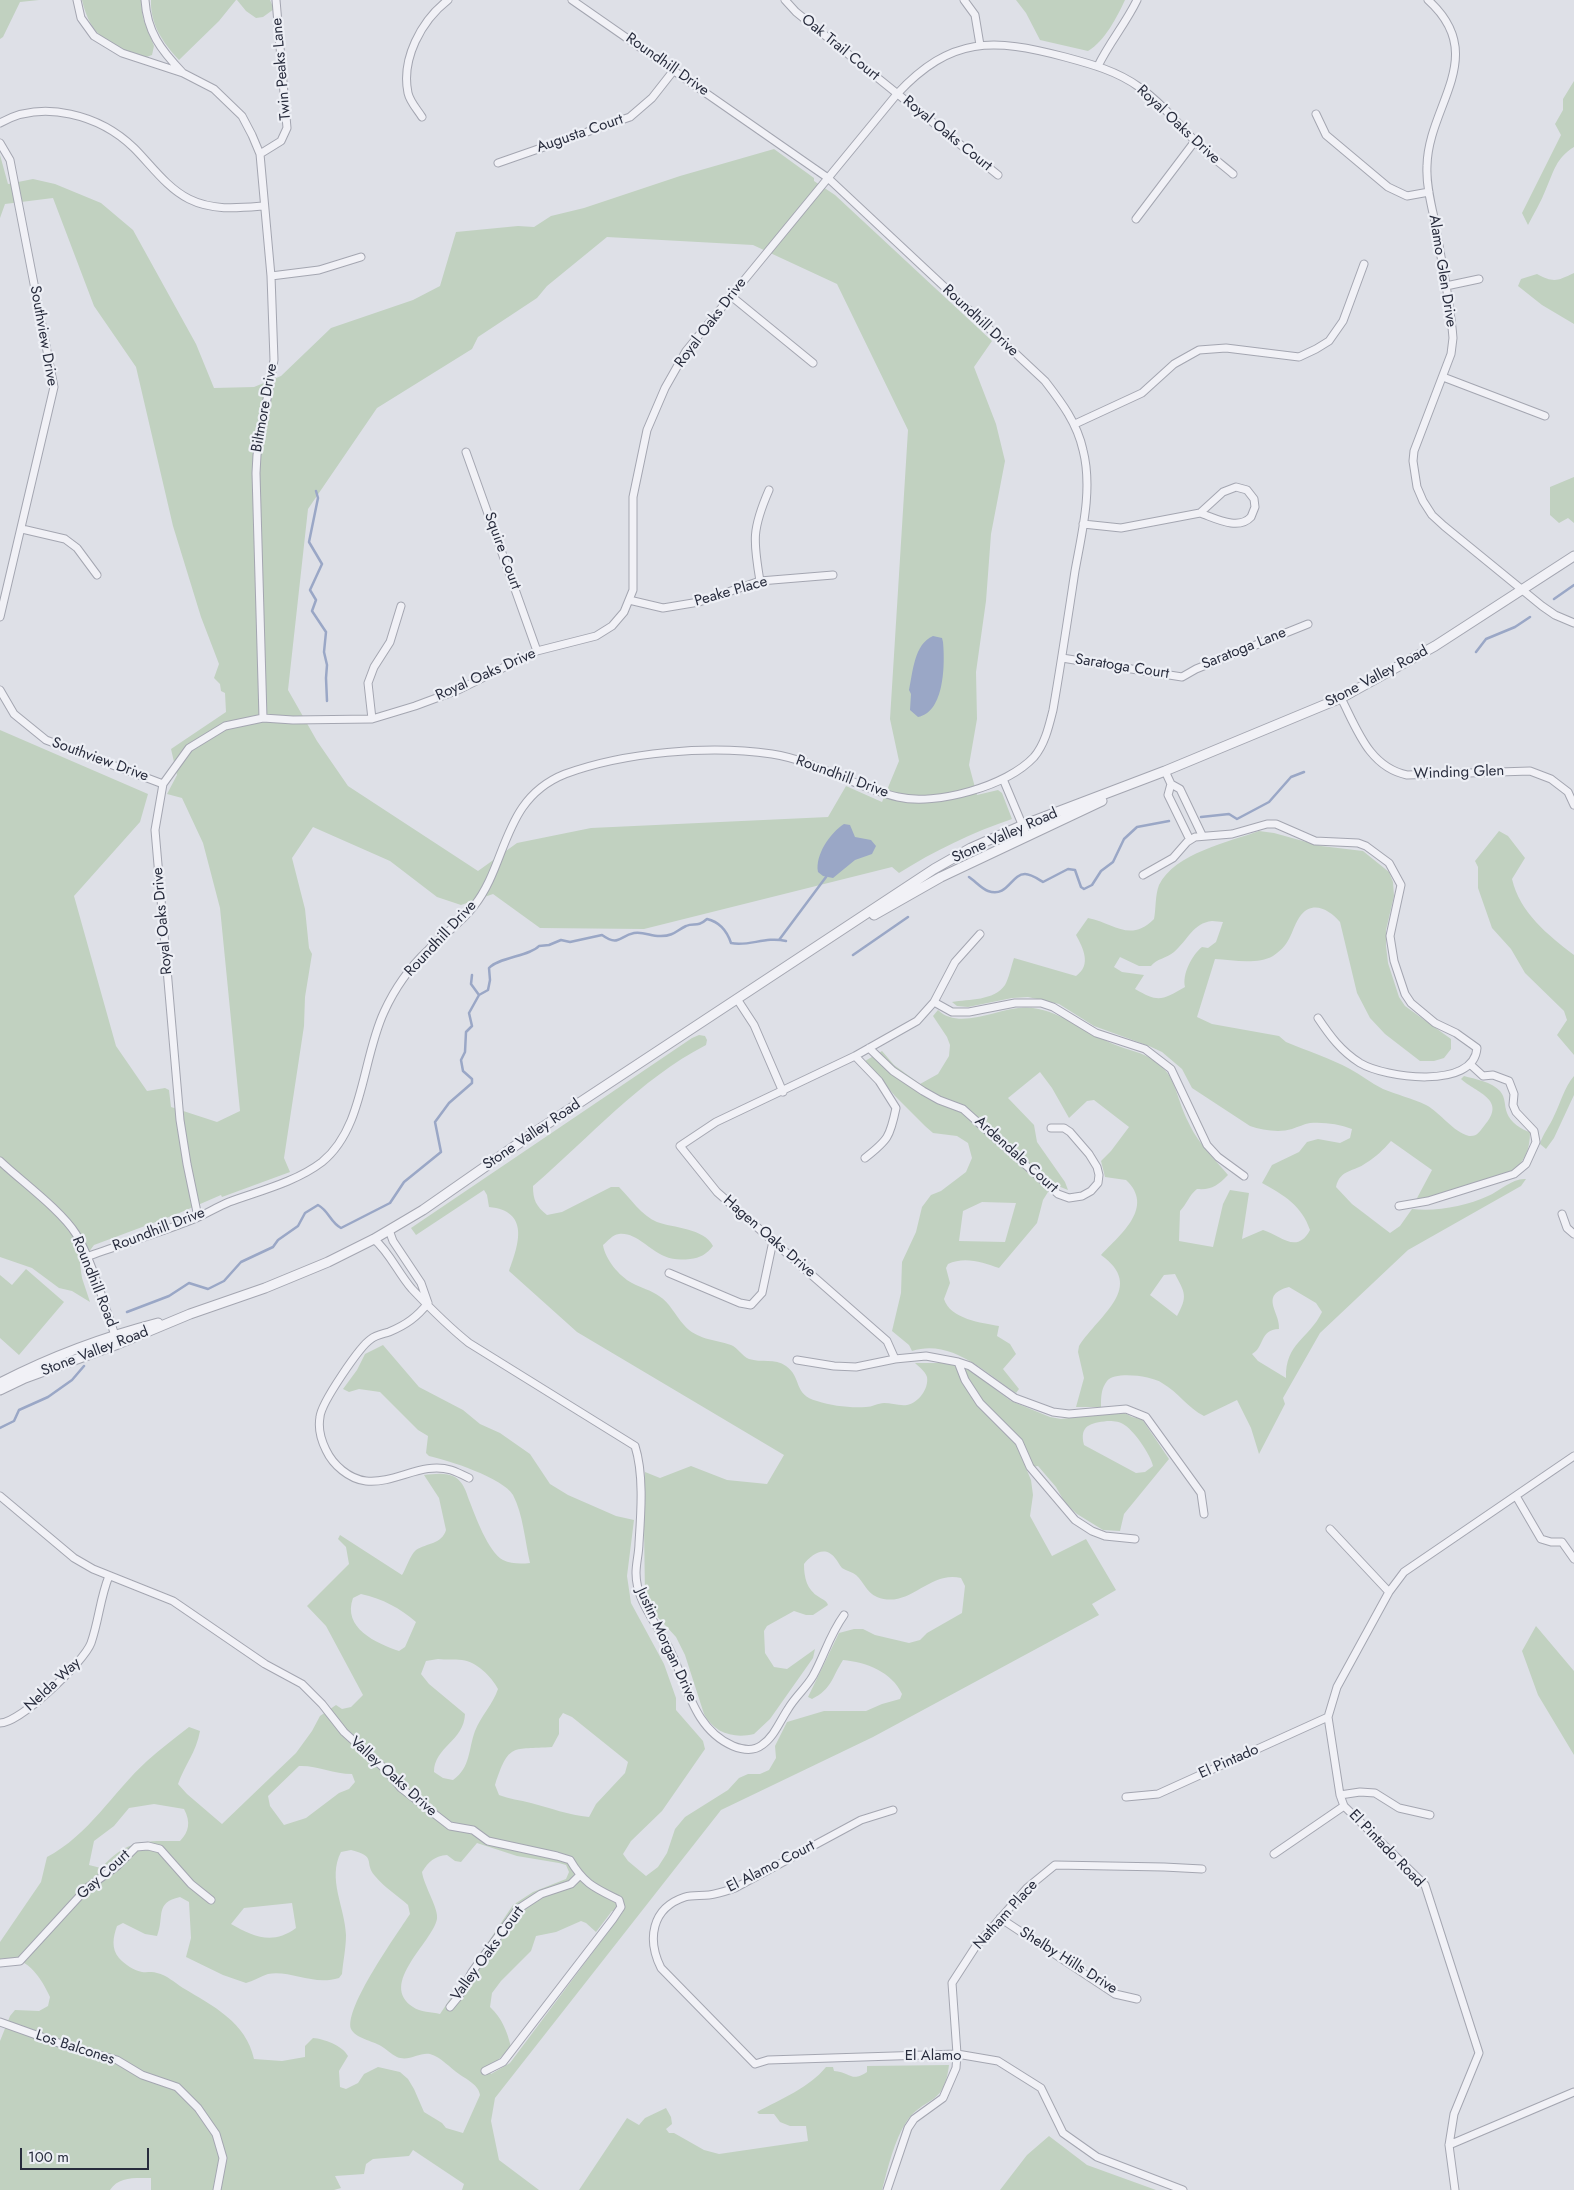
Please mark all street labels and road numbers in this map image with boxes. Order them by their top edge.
street label: Oak Trail Court [797,11,883,85]
street label: Twin Peaks Lane [269,17,295,121]
street label: Roundhill Drive [622,30,712,100]
street label: Royal Oaks Drive [1132,82,1224,168]
street label: Royal Oaks Court [899,93,995,175]
street label: Augusta Court [534,111,626,157]
street label: Alamo Glen Drive [1424,214,1460,328]
street label: Royal Oaks Drive [671,275,751,371]
street label: Roundhill Drive [938,281,1022,361]
street label: Southview Drive [25,284,61,388]
street label: Biltmore Drive [248,362,282,454]
street label: Squire Court [480,510,524,592]
street label: Peake Place [692,573,770,611]
street label: Saratoga Lane [1199,624,1289,674]
street label: Stone Valley Road [1323,642,1431,712]
street label: Royal Oaks Drive [433,645,539,705]
street label: Saratoga Court [1074,651,1170,683]
street label: Southview Drive [49,734,151,786]
street label: Roundhill Drive [793,752,891,802]
street label: Winding Glen [1413,762,1505,784]
street label: Stone Valley Road [949,805,1061,867]
street label: Royal Oaks Drive [149,867,177,975]
street label: Roundhill Drive [401,897,481,981]
street label: Stone Valley Road [480,1096,584,1174]
street label: Ardendale Court [971,1113,1061,1197]
street label: Hagen Oaks Drive [719,1192,819,1282]
street label: Roundhill Drive [110,1204,208,1256]
street label: Roundhill Road [68,1234,120,1330]
street label: Stone Valley Road [39,1323,151,1381]
street label: Justin Morgan Drive [632,1585,700,1705]
street label: Nelda Way [21,1654,85,1716]
street label: Valley Oaks Drive [346,1733,440,1821]
street label: El Pintado [1196,1741,1262,1783]
street label: El Pintado Road [1345,1807,1427,1891]
street label: El Alamo Court [724,1837,818,1897]
street label: Gay Court [74,1847,134,1903]
street label: Natham Place [970,1876,1042,1954]
street label: Valley Oaks Court [448,1903,528,2005]
street label: Shelby Hills Drive [1016,1924,1120,1998]
street label: Los Balcones [33,2027,117,2069]
street label: El Alamo [905,2047,961,2065]

